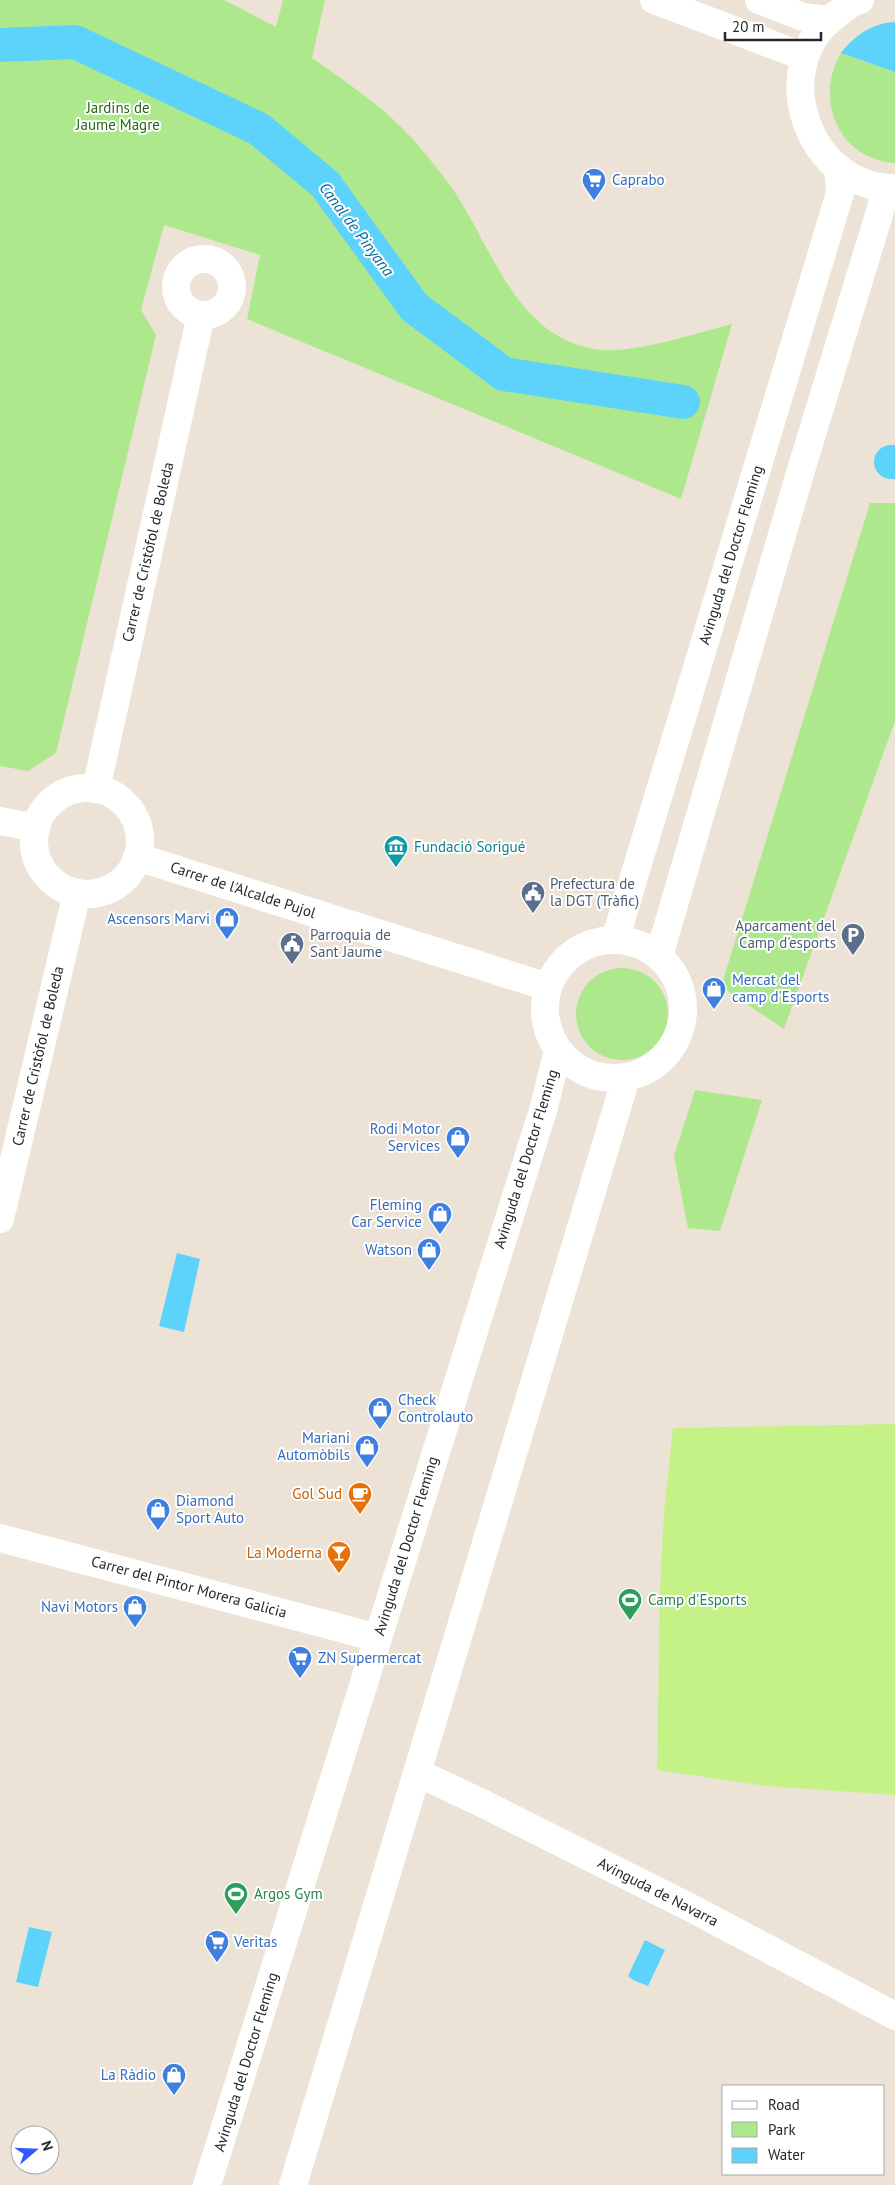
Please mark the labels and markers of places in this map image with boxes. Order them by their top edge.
supermarket icon: Caprabo [581,167,607,201]
place label: Caprabo [612,170,665,189]
museum icon: Fundació Sorigué [383,834,409,868]
place label: Fundació Sorigué [414,837,525,856]
place label: Prefectura de la DGT (Tràfic) [550,874,639,910]
public building icon: Prefectura de la DGT (Tràfic) [520,880,546,914]
shop icon: Ascensors Marvi [214,906,240,940]
place label: Ascensors Marvi [107,909,210,928]
place label: Aparcament del Camp d'esports [735,916,837,952]
parking icon: Aparcament del Camp d'esports [840,922,866,956]
place label: Parroquia de Sant Jaume [310,925,391,961]
public building icon: Parroquia de Sant Jaume [279,931,305,965]
place label: Mercat del camp d'Esports [732,970,829,1006]
shop icon: Mercat del camp d'Esports [701,976,727,1010]
place label: Rodi Motor Services [370,1119,440,1155]
shop icon: Rodi Motor Services [445,1125,471,1159]
place label: Fleming Car Service [351,1195,422,1231]
shop icon: Fleming Car Service [427,1201,453,1235]
shop icon: Watson [416,1237,442,1271]
place label: Watson [365,1240,412,1259]
place label: Check Controlauto [398,1390,473,1426]
shop icon: Check Controlauto [367,1396,393,1430]
place label: Mariani Automòbils [277,1428,350,1464]
shop icon: Mariani Automòbils [354,1434,380,1468]
cafe icon: Gol Sud [347,1481,373,1515]
place label: Gol Sud [292,1484,342,1503]
place label: Diamond Sport Auto [176,1491,244,1527]
shop icon: Diamond Sport Auto [145,1497,171,1531]
bar icon: La Moderna [326,1540,352,1574]
place label: La Moderna [247,1543,322,1562]
sports icon: Camp d'Esports [617,1587,643,1621]
place label: Camp d'Esports [648,1590,747,1609]
shop icon: Navi Motors [122,1594,148,1628]
place label: Navi Motors [41,1597,118,1616]
supermarket icon: ZN Supermercat [287,1645,313,1679]
place label: ZN Supermercat [318,1648,421,1667]
sports icon: Argos Gym [223,1881,249,1915]
place label: Argos Gym [254,1884,323,1903]
supermarket icon: Veritas [204,1929,230,1963]
place label: Veritas [233,1932,277,1951]
shop icon: La Ràdio [161,2062,187,2096]
place label: La Ràdio [101,2065,156,2084]

